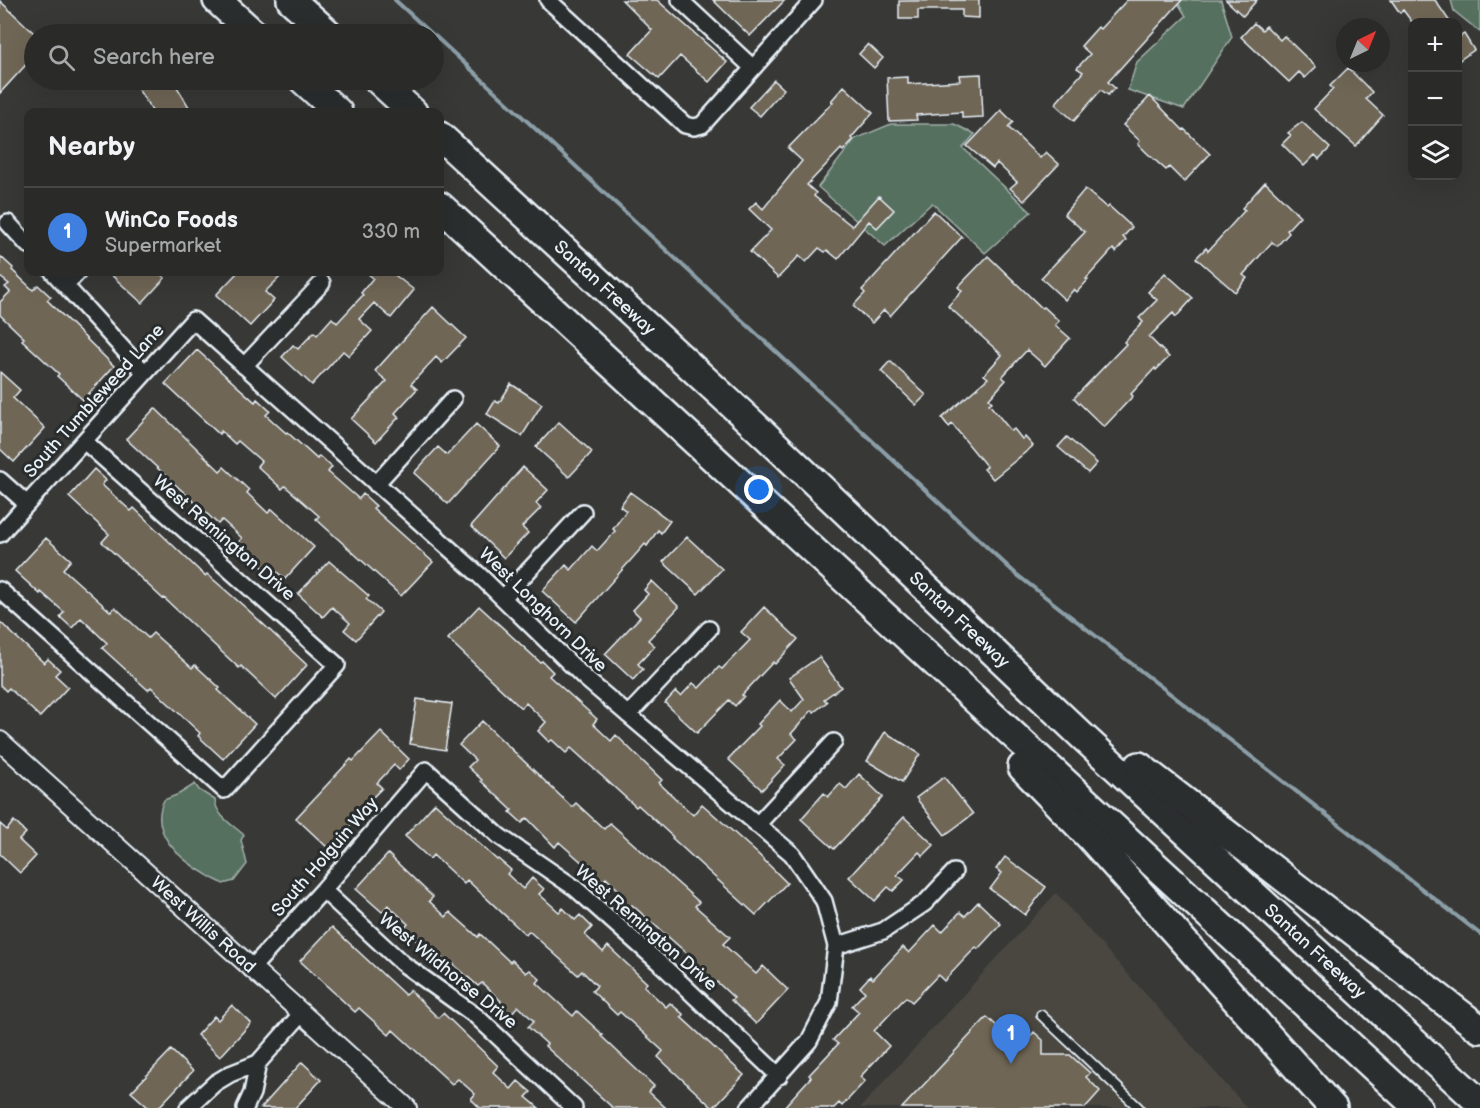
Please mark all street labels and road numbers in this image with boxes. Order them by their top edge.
street label: Santan Freeway [550,236,660,340]
street label: South Tumbleweed Lane [20,320,169,482]
street label: West Remington Drive [149,471,299,606]
street label: West Longhorn Drive [475,543,612,677]
street label: Santan Freeway [905,567,1015,673]
street label: South Holguin Way [267,792,383,921]
street label: West Remington Drive [571,861,721,996]
street label: West Willis Road [147,872,260,977]
street label: Santan Freeway [1260,899,1371,1003]
street label: West Wildhorse Drive [375,909,522,1033]

